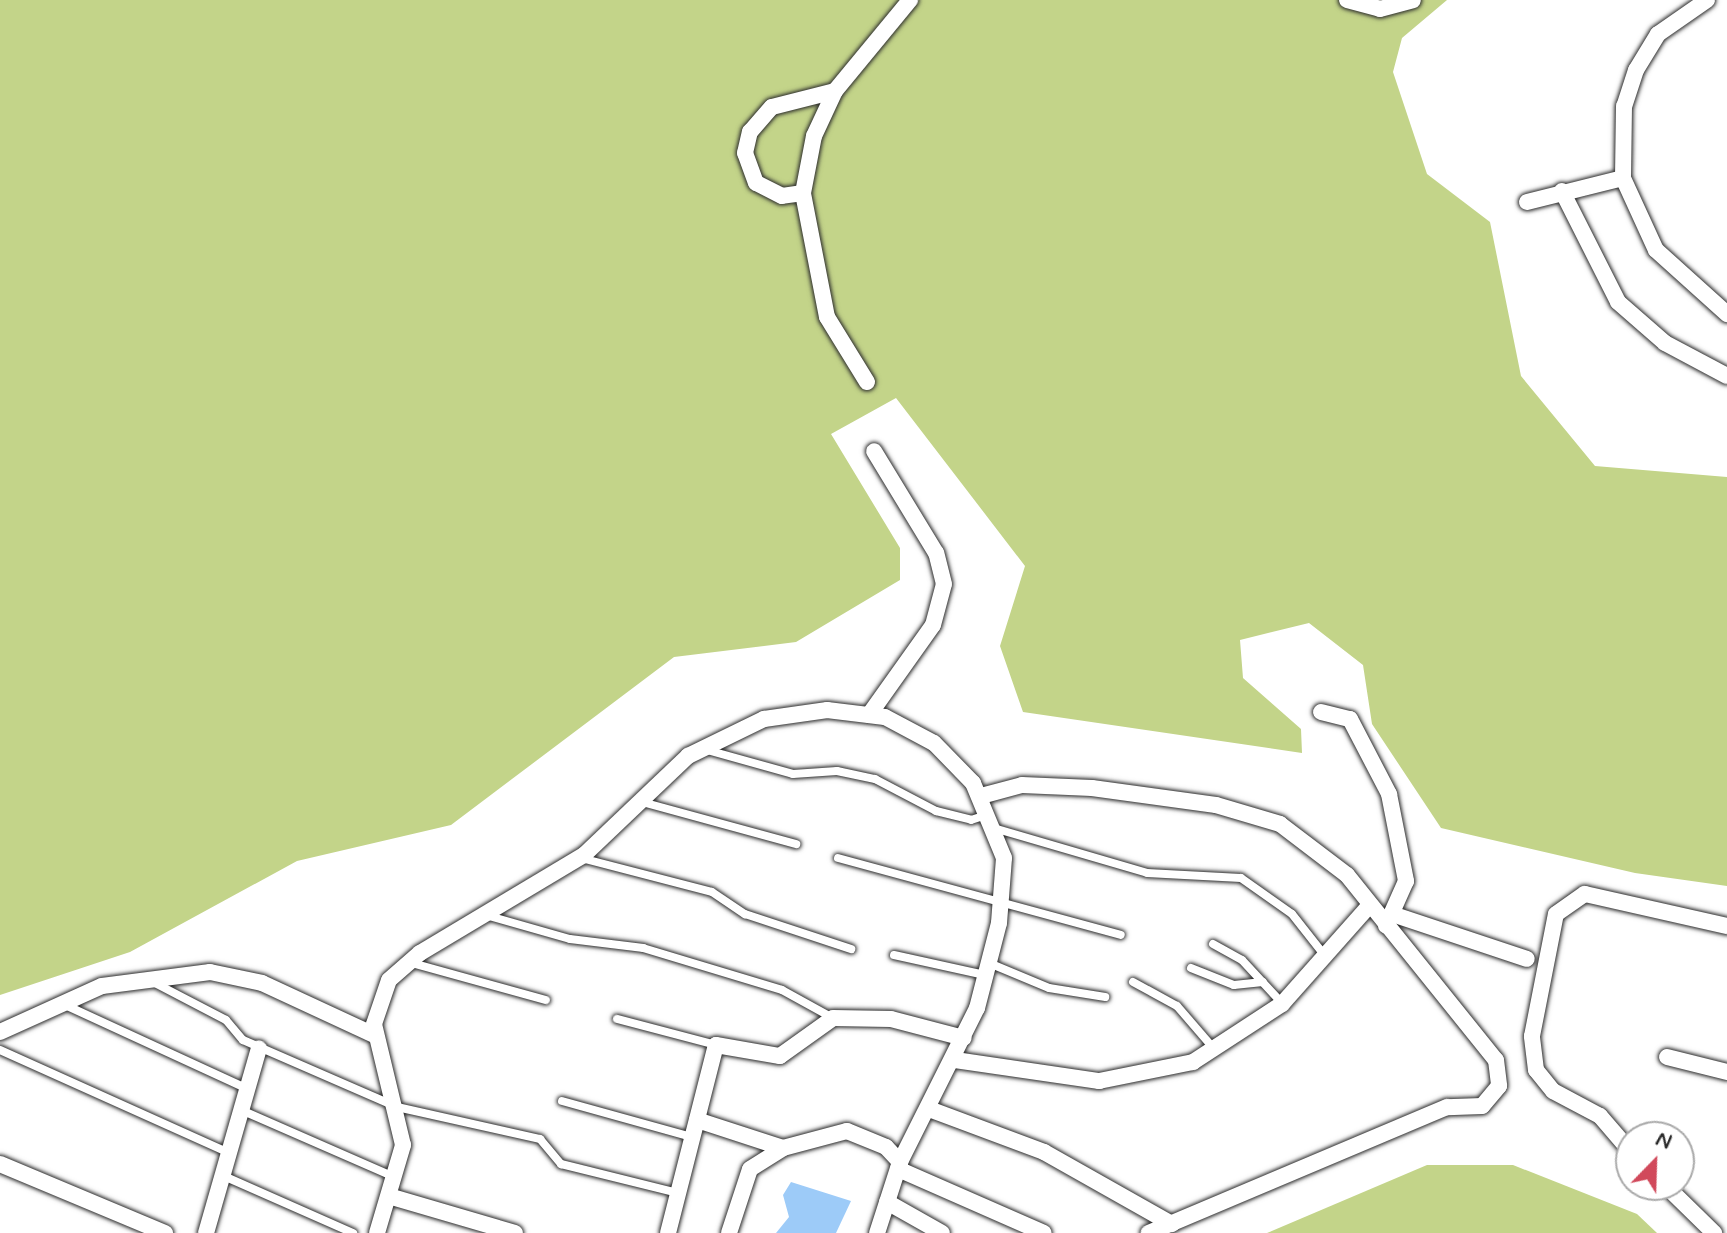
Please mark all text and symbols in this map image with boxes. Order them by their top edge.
north arrow [1615,1121,1695,1201]
text: N [1651,1125,1676,1156]

